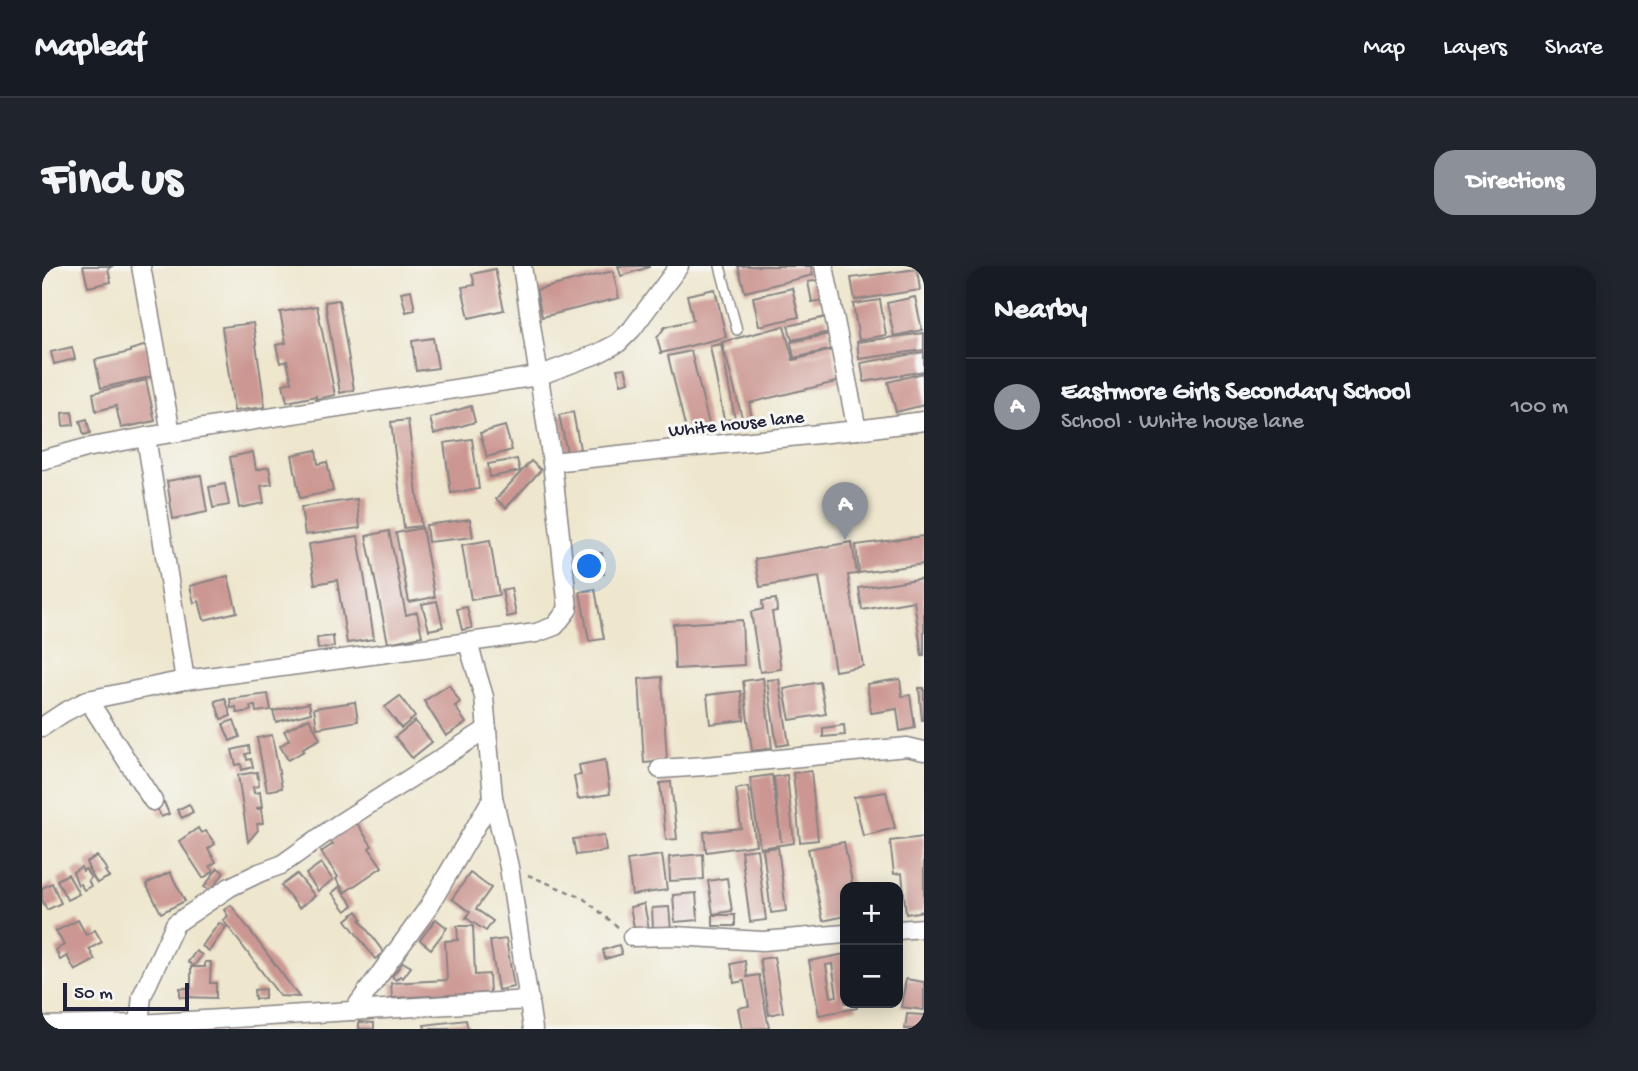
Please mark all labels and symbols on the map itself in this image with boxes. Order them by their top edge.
street label: White house lane [667,407,806,444]
pin: A [822,482,868,540]
your location [572,549,606,583]
scale bar [63,980,189,1012]

